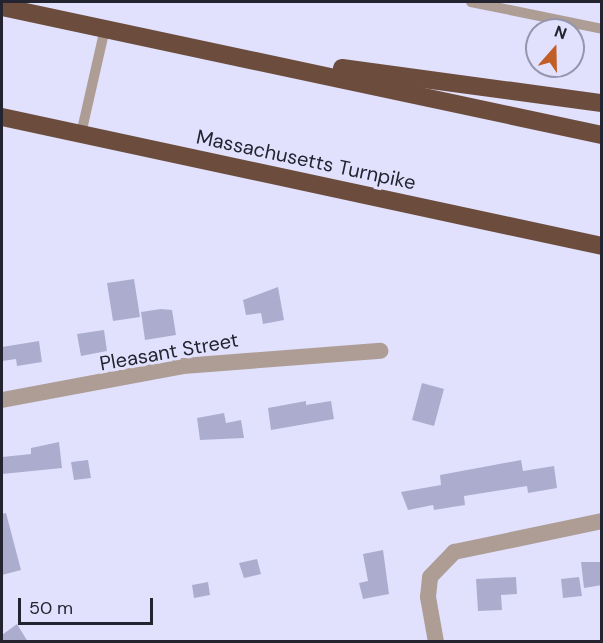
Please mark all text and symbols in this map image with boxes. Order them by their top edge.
north arrow [525,18,585,78]
text: N [552,21,570,44]
street label: Massachusetts Turnpike [194,125,418,195]
street label: Pleasant Street [98,328,240,376]
scale bar [21,586,156,624]
text: 50 m [29,596,73,620]

